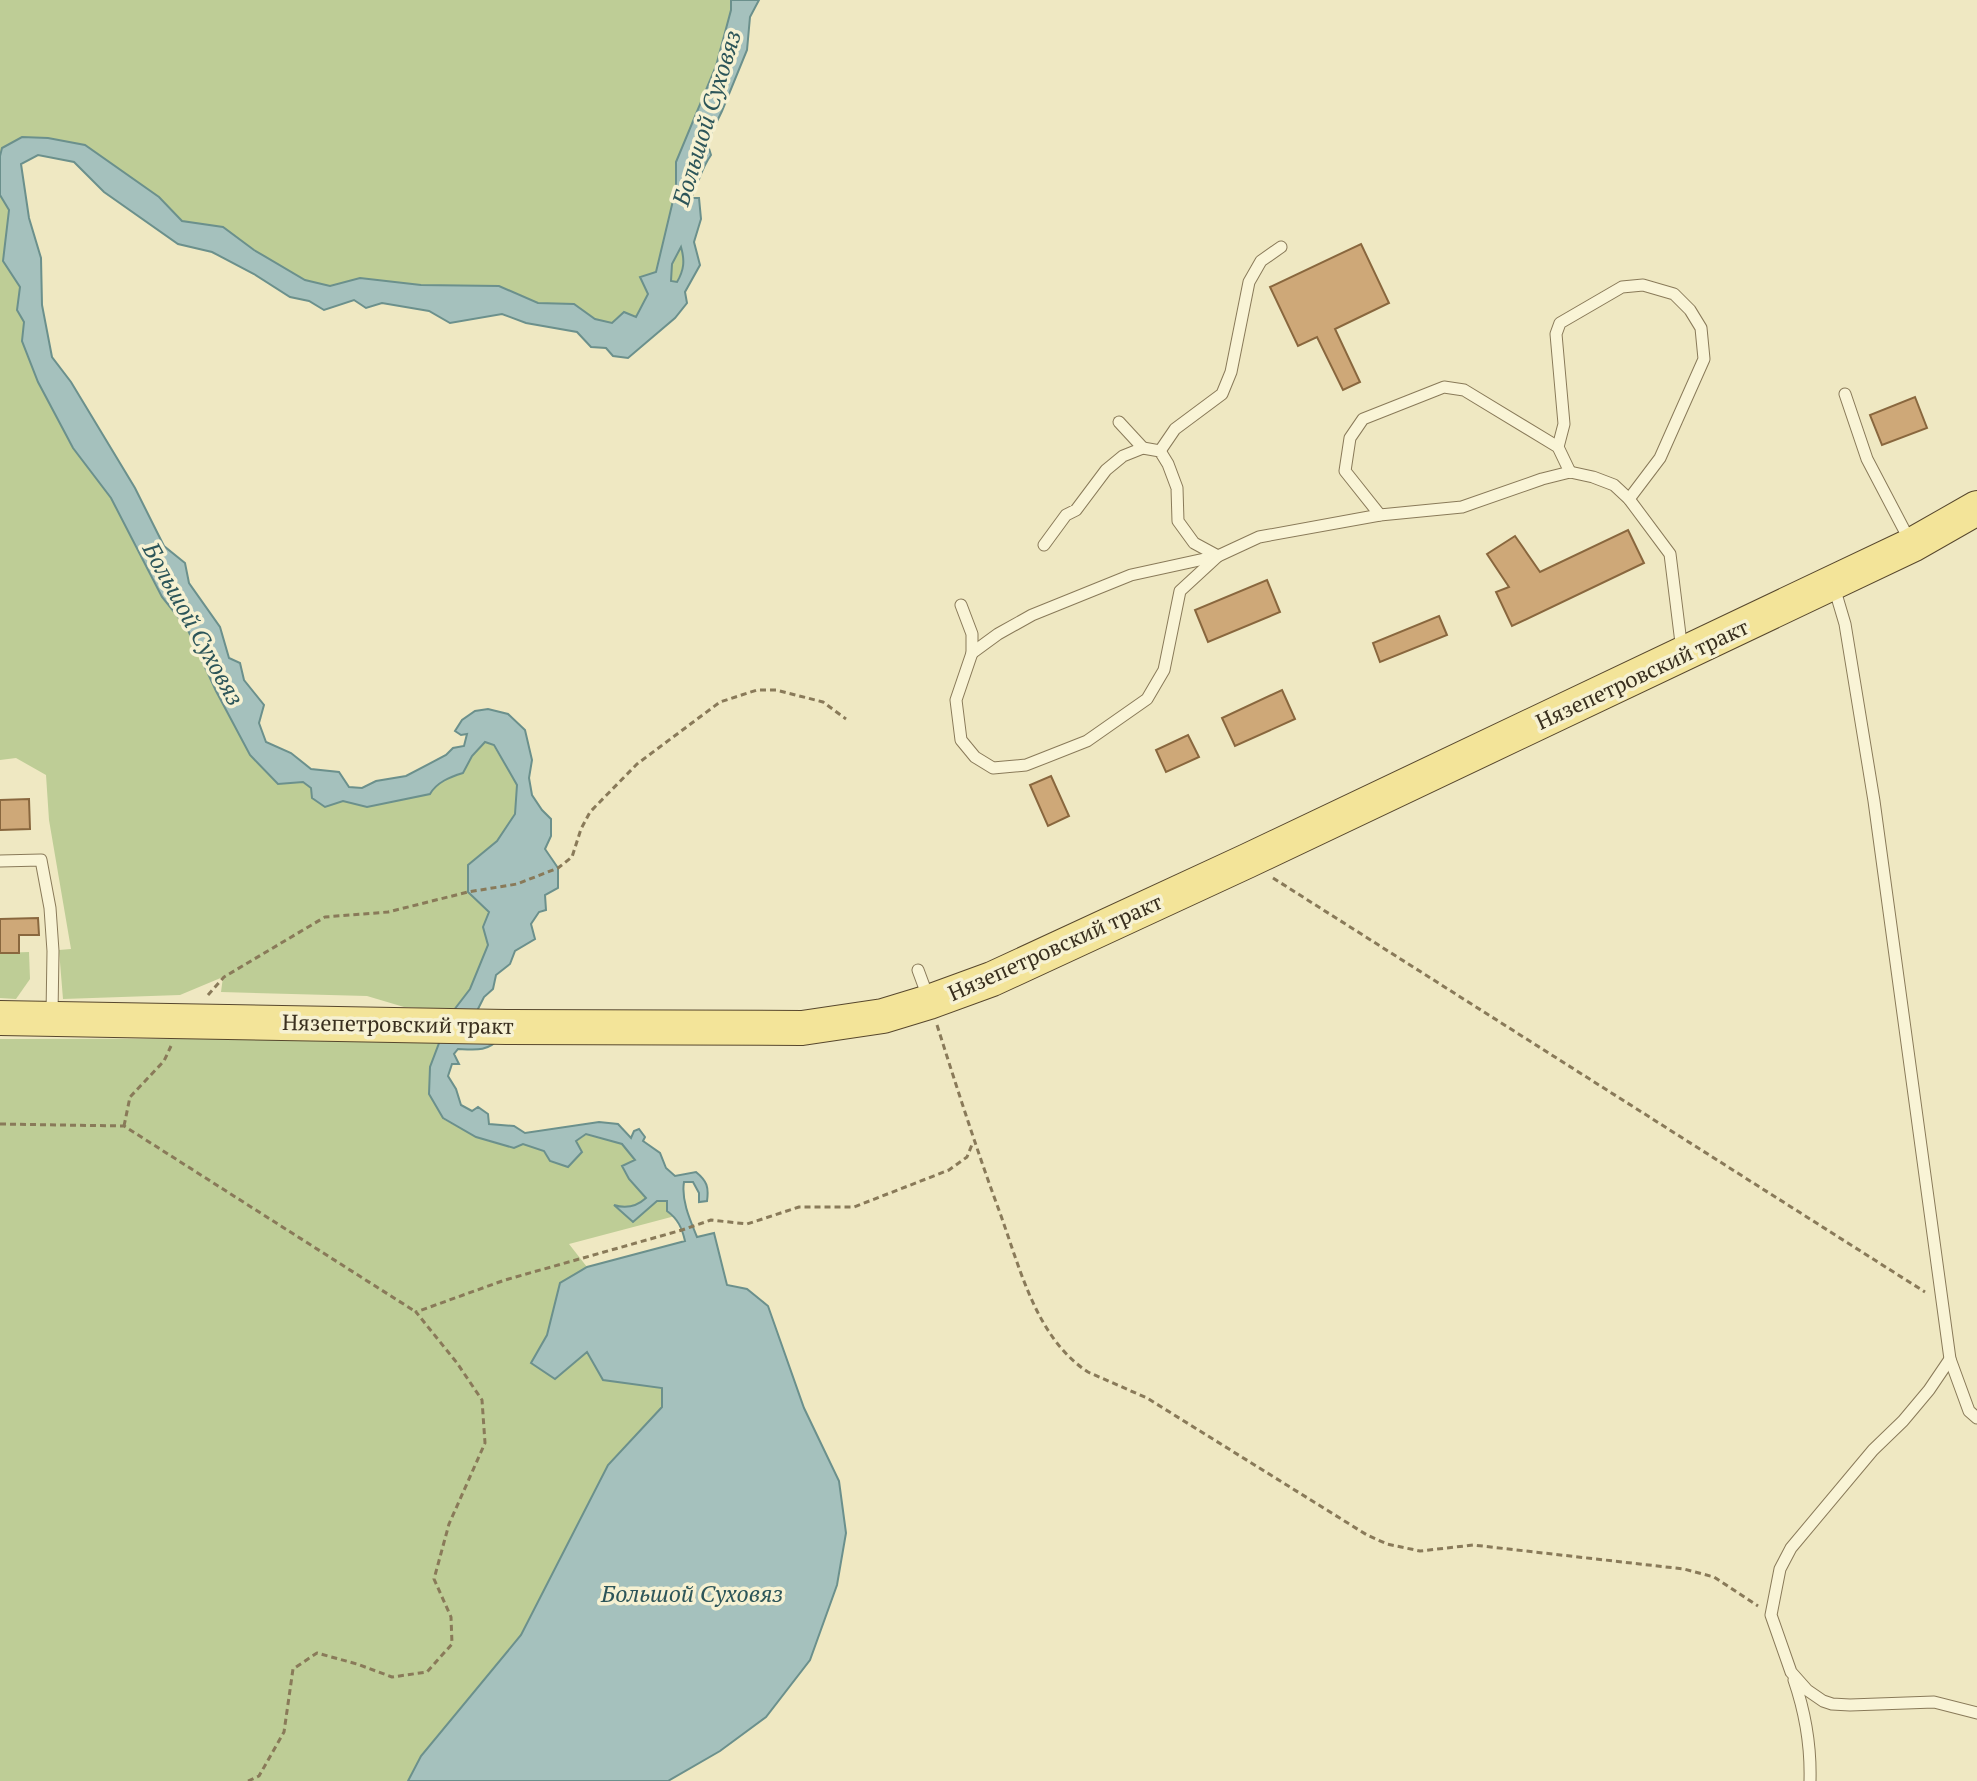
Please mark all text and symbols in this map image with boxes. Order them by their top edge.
water label: Большой Суховяз [664,26,748,210]
water label: Большой Суховяз [135,535,252,711]
street label: Нязепетровский тракт [1531,611,1753,736]
street label: Нязепетровский тракт [943,886,1167,1007]
street label: Нязепетровский тракт [282,1007,514,1040]
water label: Большой Суховяз [600,1577,783,1609]

